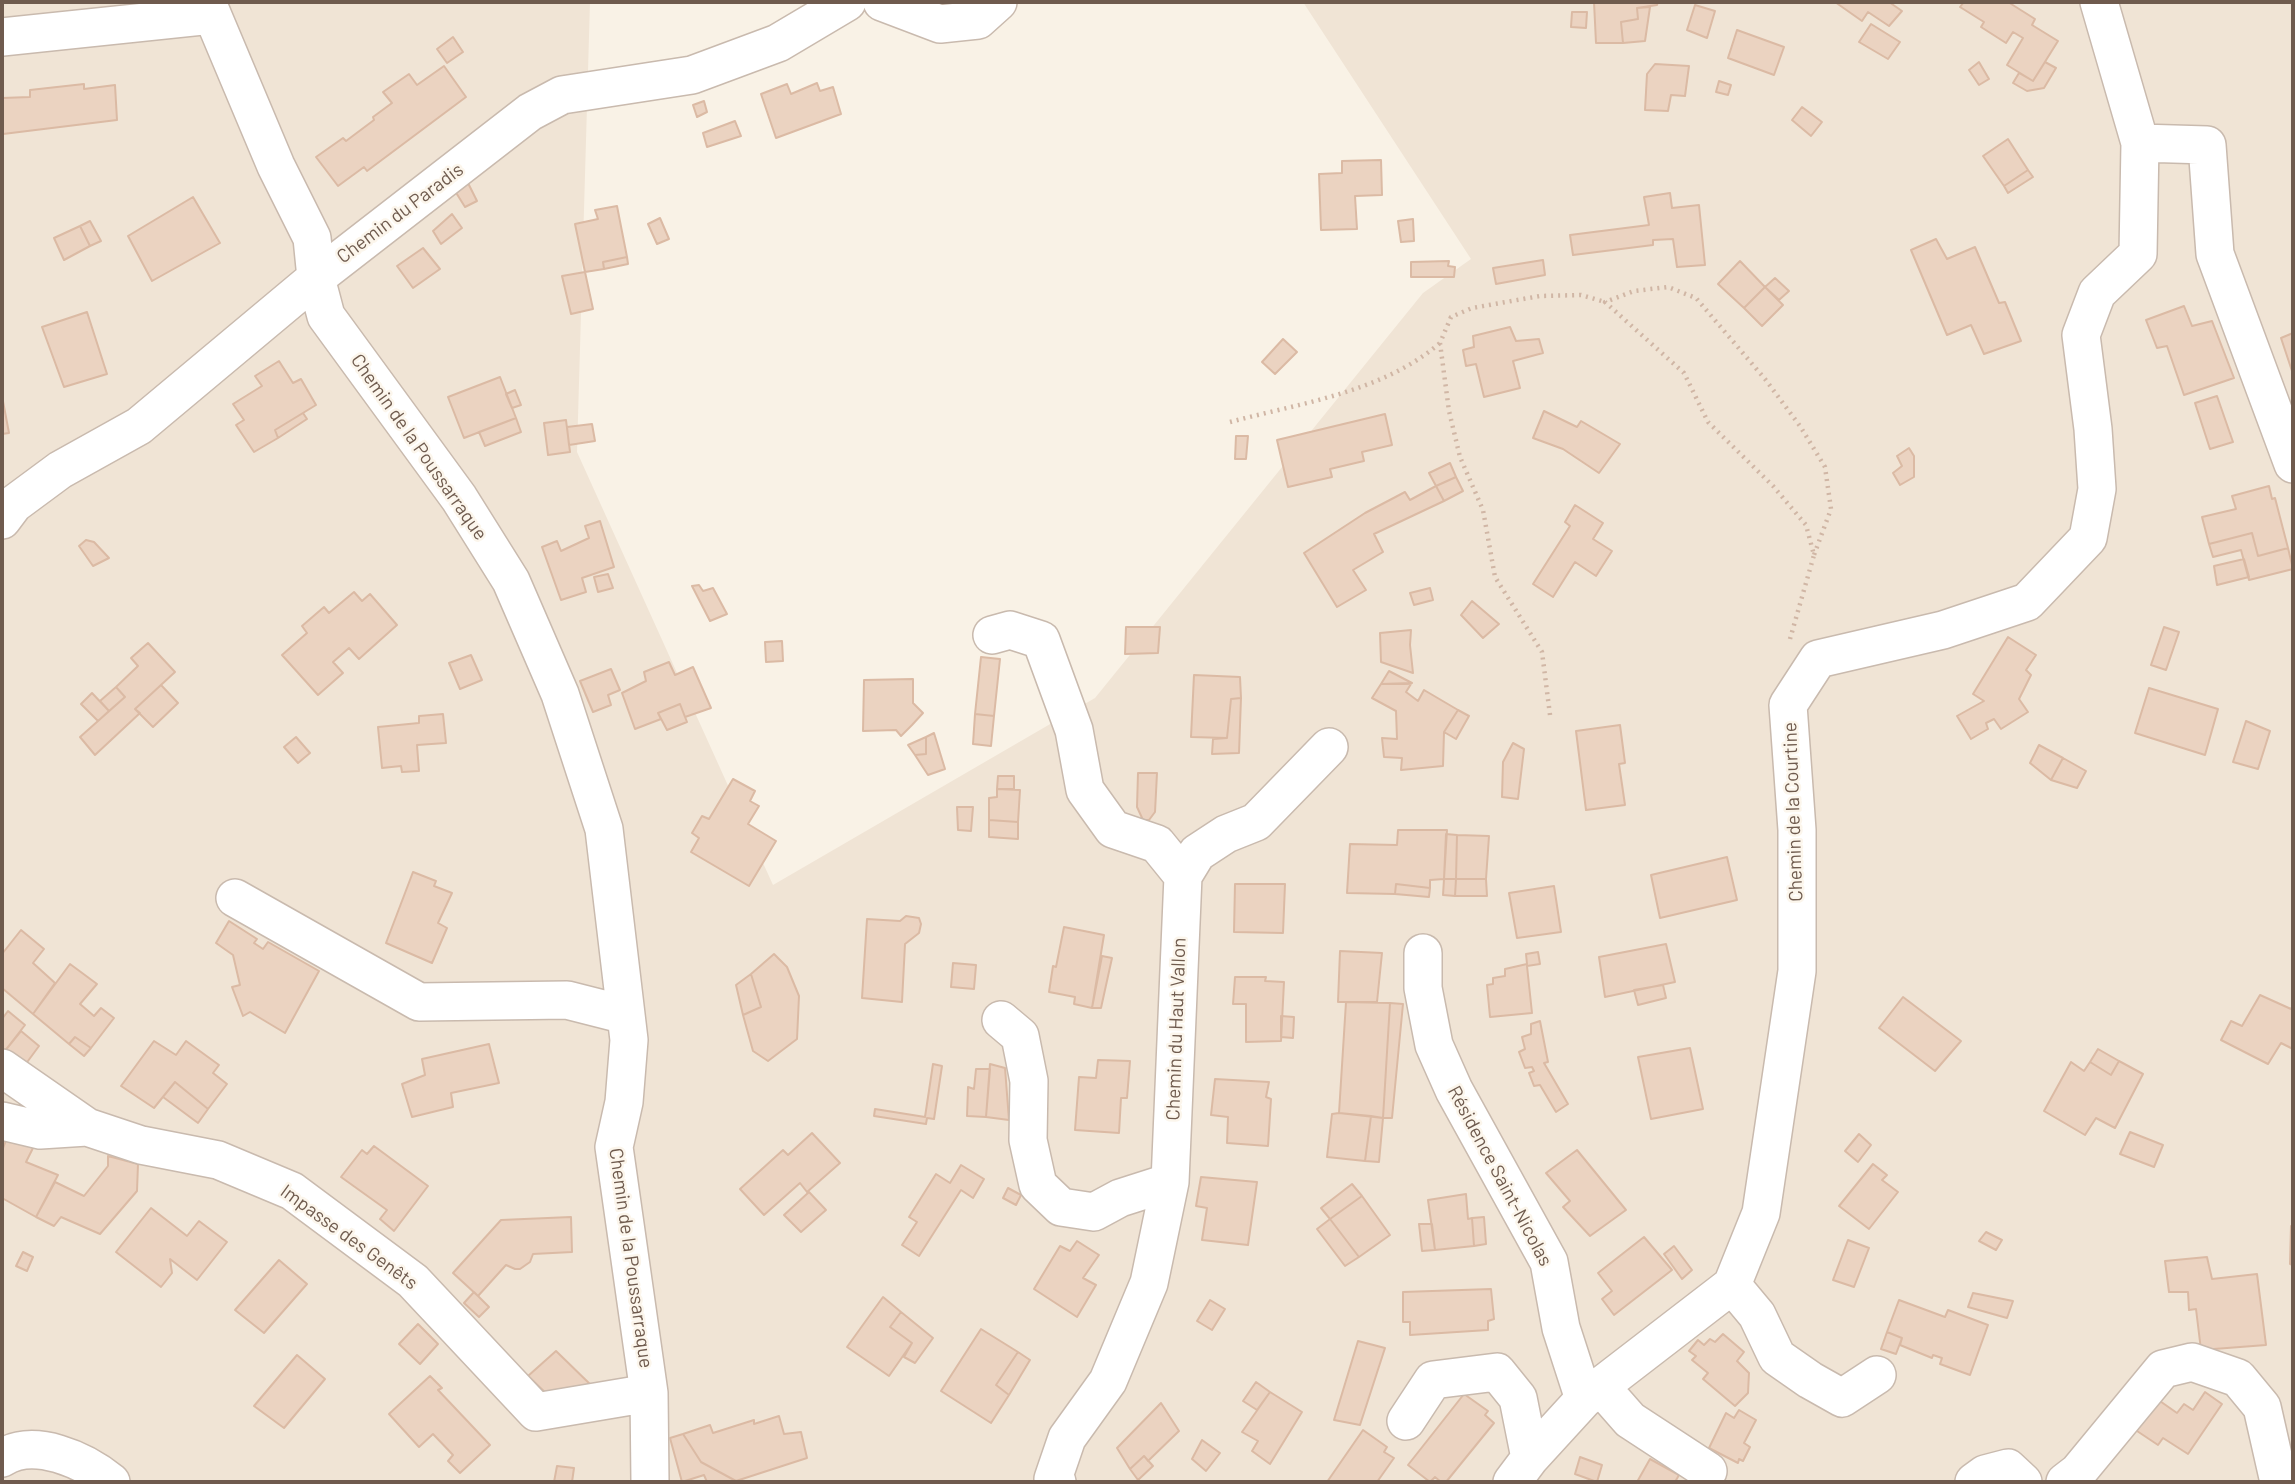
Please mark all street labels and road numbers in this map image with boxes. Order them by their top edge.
street label: Chemin du Paradis [332,158,468,268]
street label: Chemin de la Poussarraque [346,350,492,544]
street label: Chemin de la Courtine [1778,722,1808,902]
street label: Chemin du Haut Vallon [1161,937,1191,1121]
street label: Résidence Saint-Nicolas [1443,1082,1557,1270]
street label: Chemin de la Poussarraque [604,1146,658,1370]
street label: Impasse des Genêts [276,1180,422,1294]

